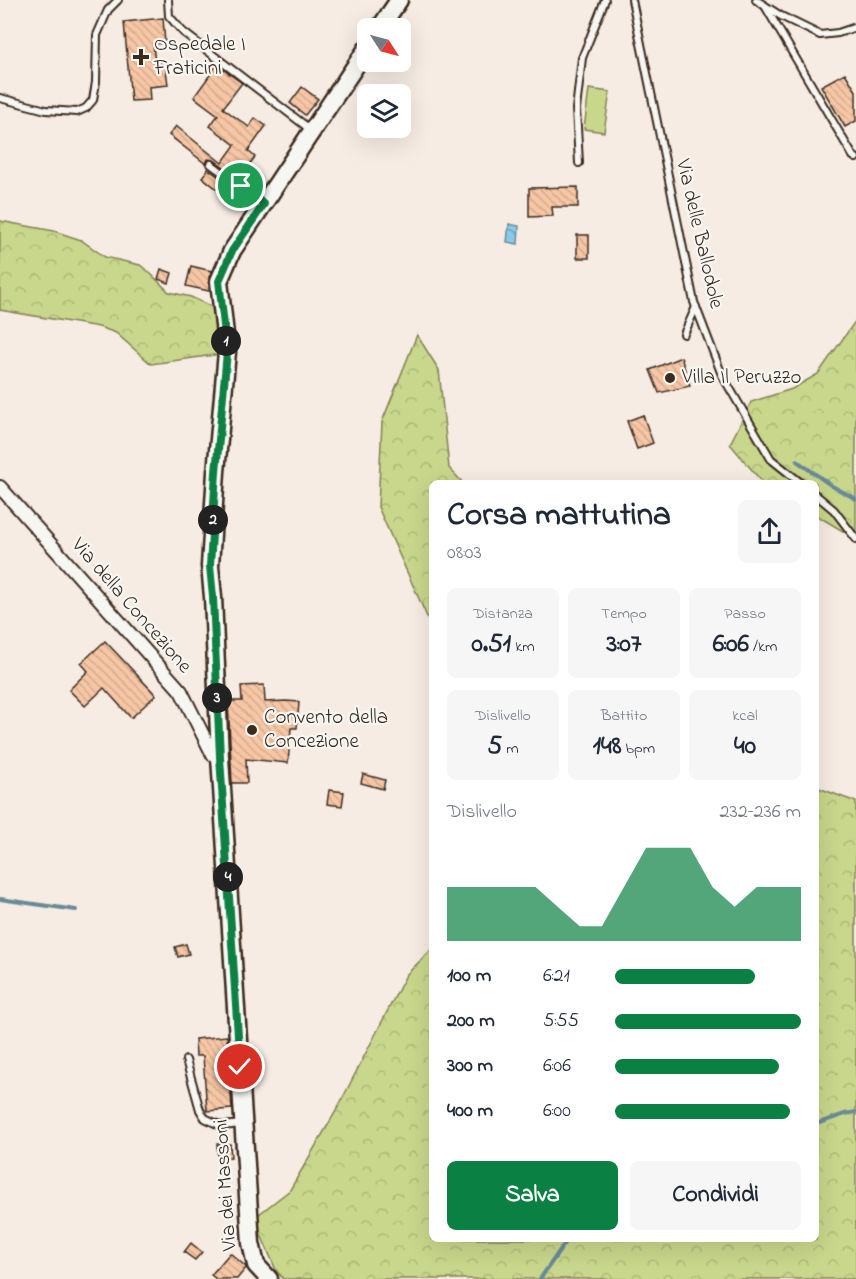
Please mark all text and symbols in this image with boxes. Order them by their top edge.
north arrow [357,18,411,72]
map controls [357,18,411,138]
place label: Ospedale I Fraticini [153,30,246,84]
marker: Ospedale I Fraticini [132,48,150,66]
button: layers [357,84,411,138]
street label: Via delle Ballodole [667,155,731,312]
pin [215,160,266,211]
icon: arrive [224,169,257,202]
pin: 1 [211,326,241,356]
text: 1 [223,329,229,353]
place label: Villa Il Peruzzo [681,363,801,393]
marker: Villa Il Peruzzo [663,371,677,385]
text: Corsa mattutina [447,492,671,540]
button: share [738,500,801,563]
pin: 2 [198,505,228,535]
text: 2 [209,508,217,532]
street label: Via della Concezione [63,531,199,681]
text: 08:03 [447,539,482,568]
text: Distanza [473,602,533,626]
text: Tempo [601,602,647,626]
text: Passo [724,602,766,626]
text: 0.51 [471,626,511,664]
text: 3:07 [607,626,641,664]
text: 6:06 [713,626,749,664]
text: km [511,635,535,659]
text: /km [749,635,777,659]
pin: 3 [202,683,232,713]
text: 3 [214,686,220,710]
place label: Convento della Concezione [264,703,388,757]
text: Dislivello [475,704,531,728]
text: Battito [601,704,647,728]
text: kcal [732,704,758,728]
marker: Convento della Concezione [245,723,259,737]
text: 5 [487,728,502,766]
text: 148 [593,728,622,766]
text: 40 [734,728,756,766]
text: m [502,737,519,761]
text: bpm [622,737,655,761]
text: Dislivello [447,798,517,827]
text: 232–236 m [720,798,801,827]
pin: 4 [213,862,243,892]
text: 4 [225,865,231,889]
text: 100 m [447,962,491,991]
text: 6:21 [543,962,570,991]
text: 200 m [447,1007,495,1036]
text: 5:55 [543,1007,579,1036]
pin [214,1041,265,1092]
icon: check [223,1050,256,1083]
text: 300 m [447,1052,493,1081]
text: 6:06 [543,1052,571,1081]
text: 400 m [447,1097,493,1126]
text: 6:00 [543,1097,571,1126]
street label: Via dei Massoni [206,1118,246,1253]
button: Salva [447,1161,618,1230]
button: Condividi [630,1161,801,1230]

